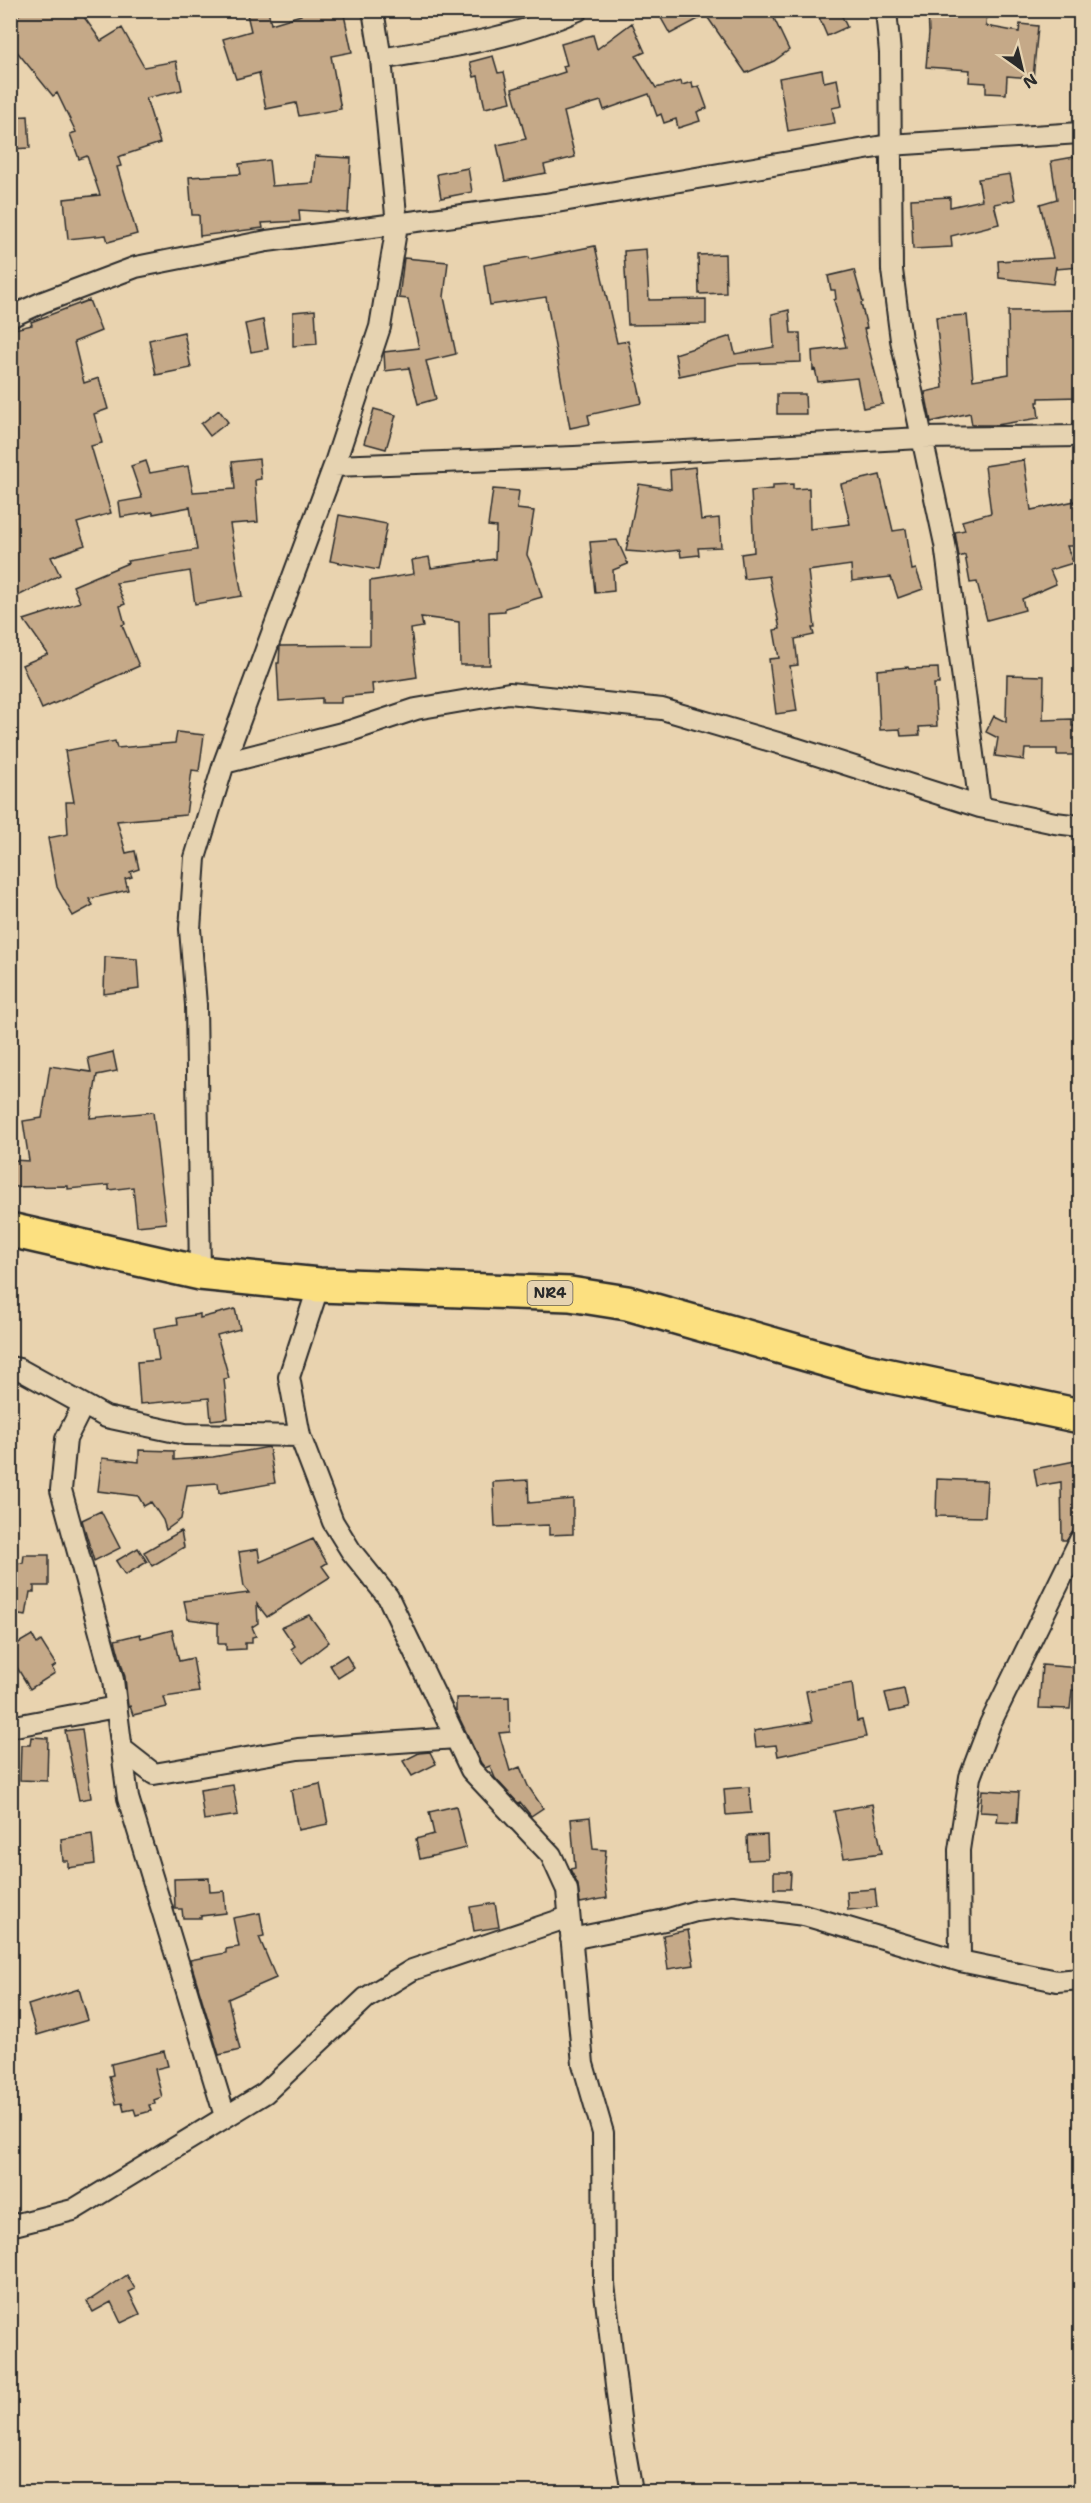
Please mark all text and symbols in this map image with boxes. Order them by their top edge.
north arrow [992,39,1052,99]
text: N [1019,69,1041,93]
road number: NR4 [528,1281,572,1305]

